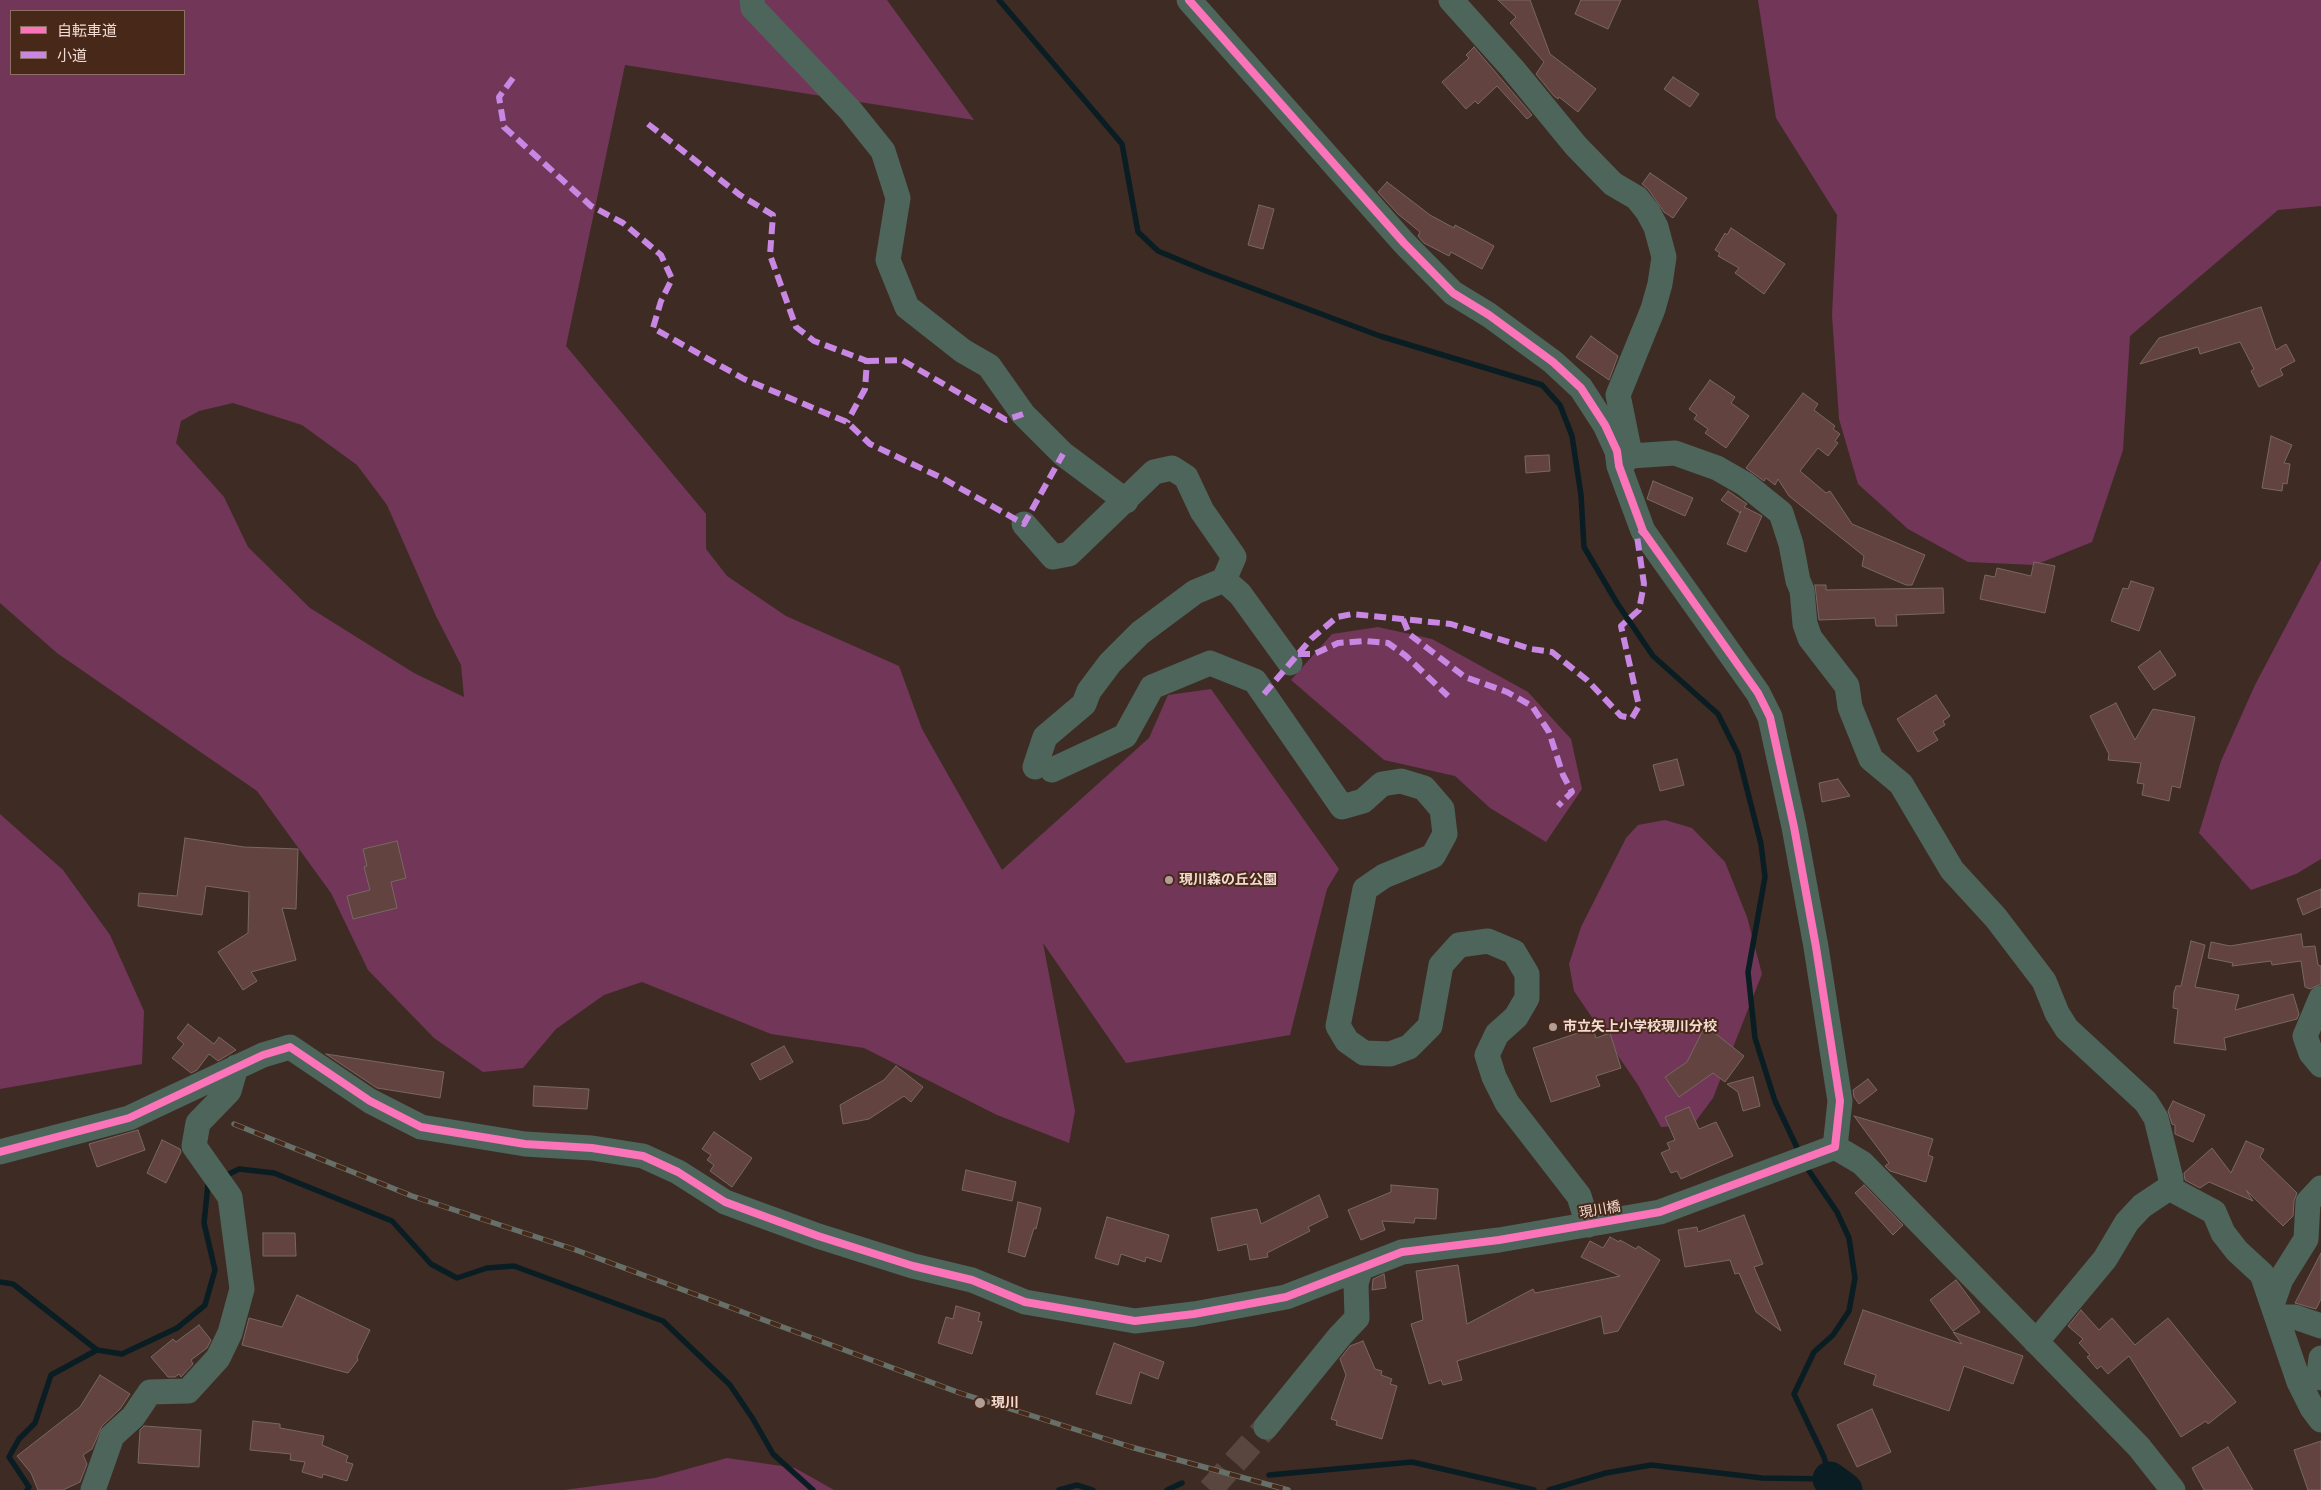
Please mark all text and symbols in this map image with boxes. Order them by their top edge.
legend [10,10,185,75]
text: 自転車道 [57,21,117,40]
text: 小道 [57,46,87,65]
place label: 現川森の丘公園 [1179,872,1277,888]
marker: 現川森の丘公園 [1163,874,1175,886]
place label: 市立矢上小学校現川分校 [1563,1019,1717,1035]
marker: 市立矢上小学校現川分校 [1547,1021,1559,1033]
street label: 現川橋 [1578,1198,1622,1222]
place label: 現川 [991,1395,1019,1411]
marker: 現川 [973,1396,987,1410]

